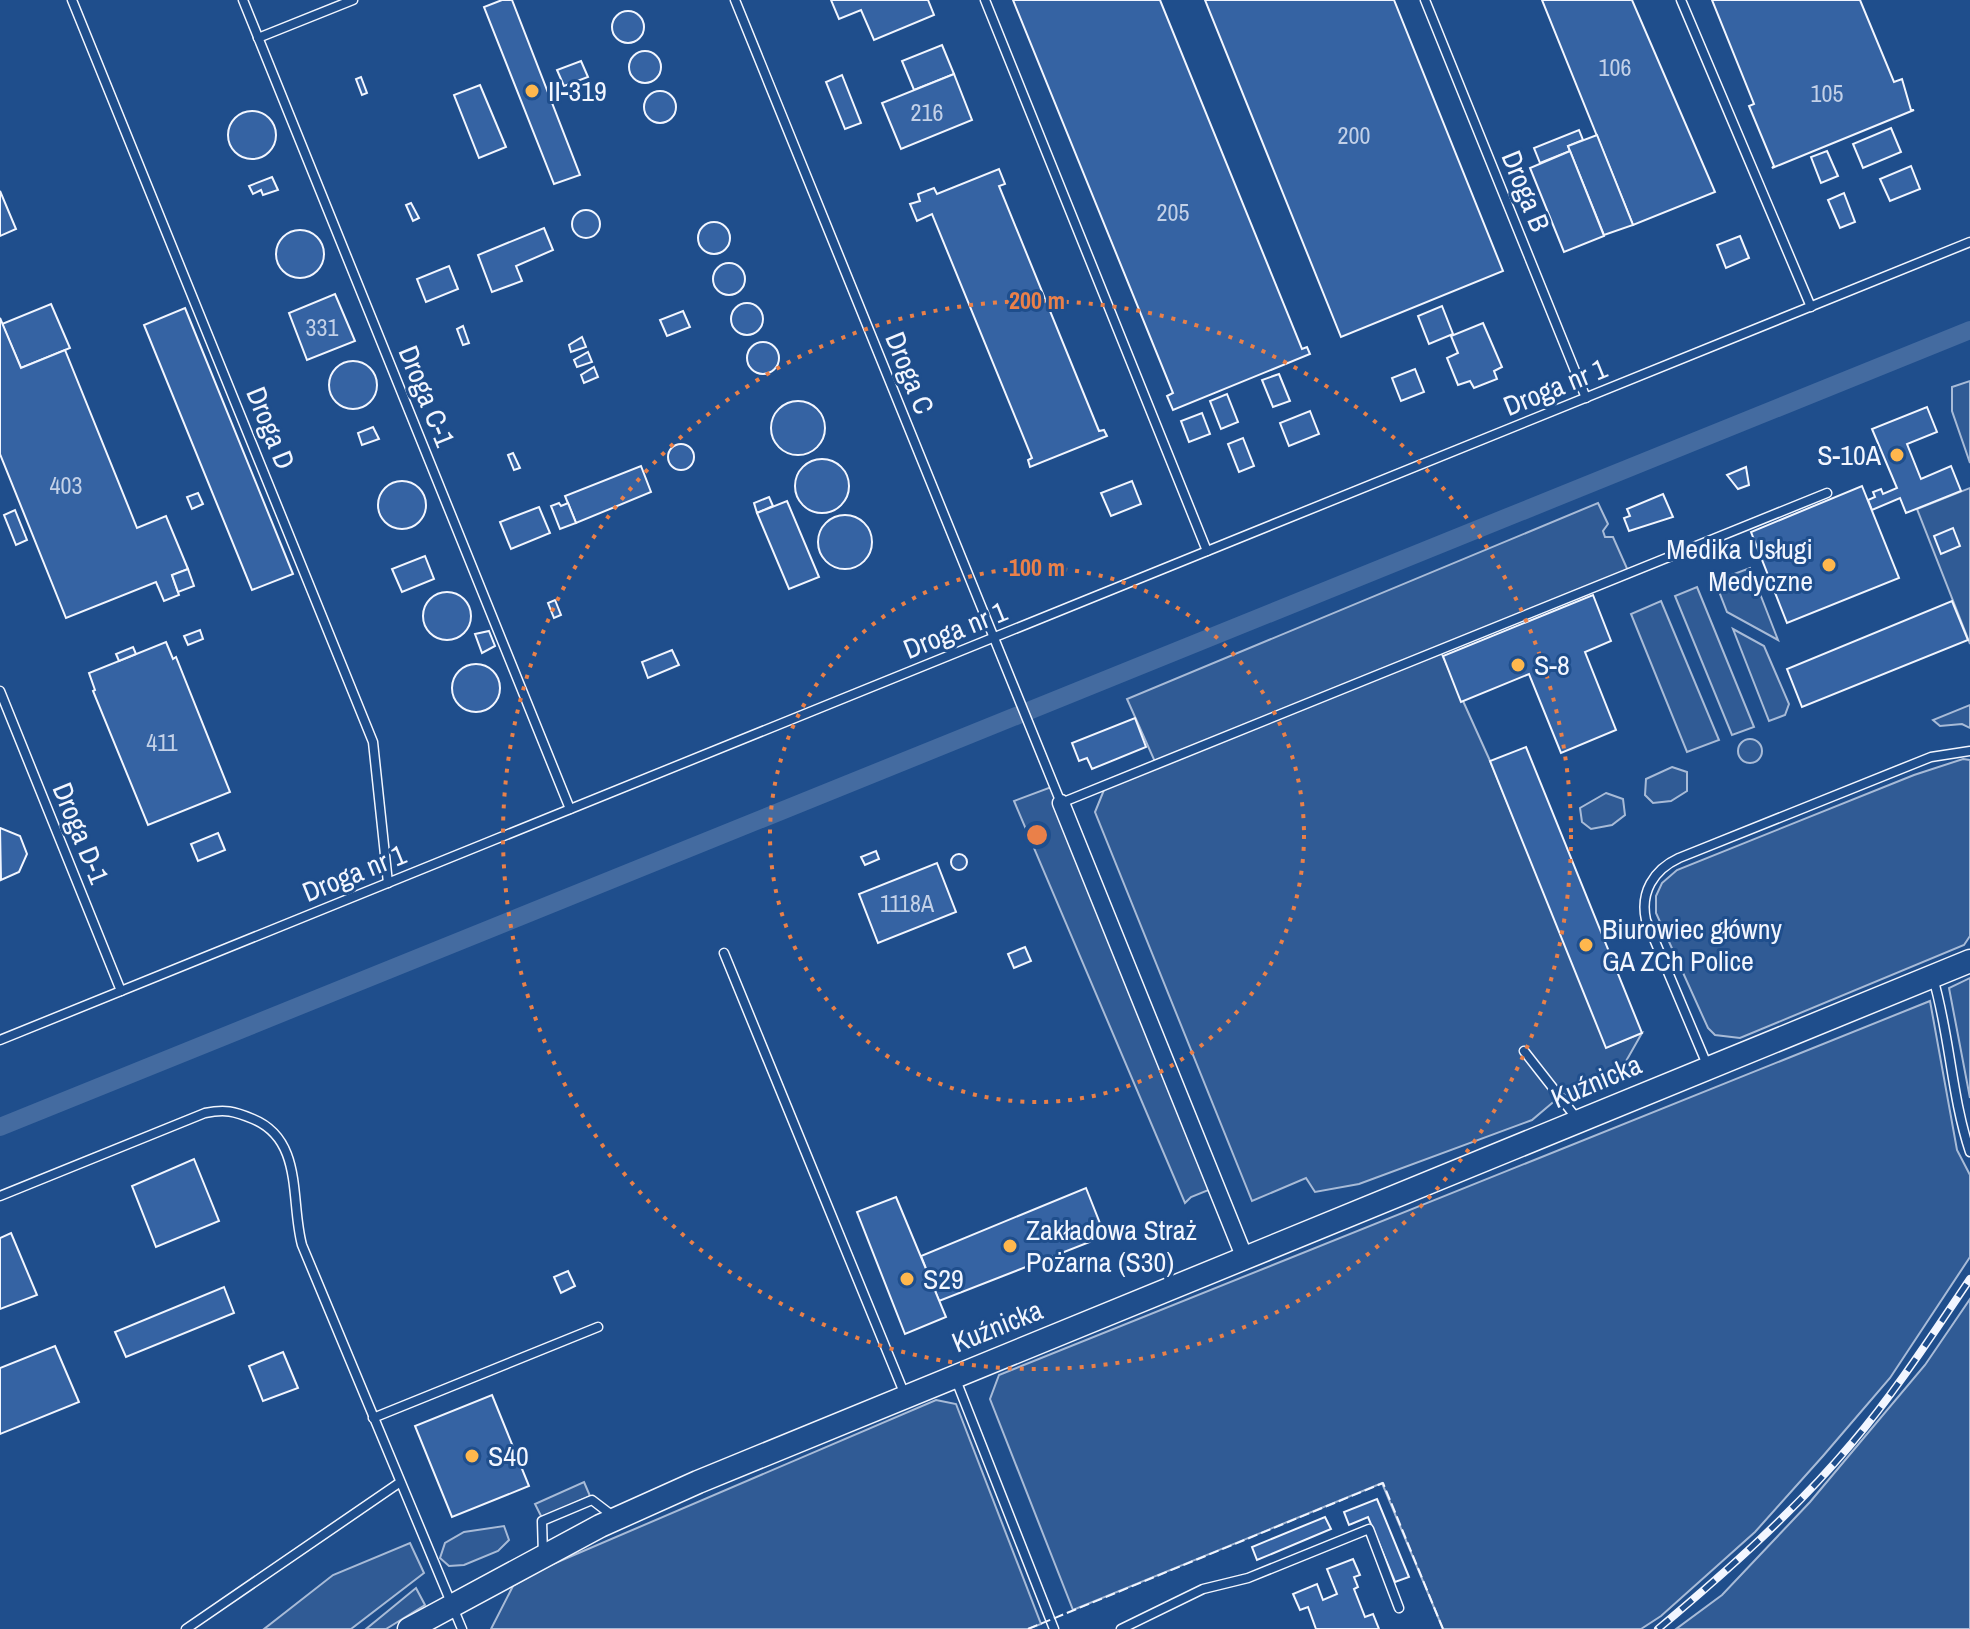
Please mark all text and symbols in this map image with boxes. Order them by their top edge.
house number: 106 [1599,51,1631,83]
place label: II-319 [548,72,607,110]
house number: 105 [1811,77,1843,109]
marker: II-319 [523,82,541,100]
house number: 216 [911,96,943,128]
house number: 200 [1338,119,1370,151]
street label: Droga B [1493,145,1559,237]
house number: 205 [1157,196,1189,228]
text: 200 m [1009,284,1065,316]
house number: 331 [306,311,338,343]
street label: Droga C [876,326,944,420]
street label: Droga C-1 [390,340,465,452]
street label: Droga nr 1 [1498,349,1613,425]
street label: Droga D [237,381,305,475]
place label: S-10A [1817,436,1882,474]
marker: S-10A [1888,446,1906,464]
house number: 403 [50,469,82,501]
place label: Medika Usługi Medyczne [1666,530,1813,600]
text: 100 m [1009,551,1065,583]
marker: Medika Usługi Medyczne [1820,556,1838,574]
street label: Droga nr 1 [898,592,1013,668]
place label: S-8 [1534,646,1570,684]
marker: S-8 [1509,656,1527,674]
house number: 411 [146,726,178,758]
street label: Droga D-1 [44,777,119,889]
centre of rings [1023,821,1051,849]
street label: Droga nr 1 [297,835,412,911]
house number: 1118A [880,887,935,919]
place label: Biurowiec główny GA ZCh Police [1602,910,1782,980]
marker: Biurowiec główny GA ZCh Police [1577,936,1595,954]
street label: Kuźnicka [1545,1045,1647,1117]
place label: Zakładowa Straż Pożarna (S30) [1026,1211,1197,1281]
marker: Zakładowa Straż Pożarna (S30) [1001,1237,1019,1255]
place label: S29 [923,1260,964,1298]
marker: S29 [898,1270,916,1288]
street label: Kuźnicka [946,1291,1048,1361]
place label: S40 [488,1437,529,1475]
marker: S40 [463,1447,481,1465]

